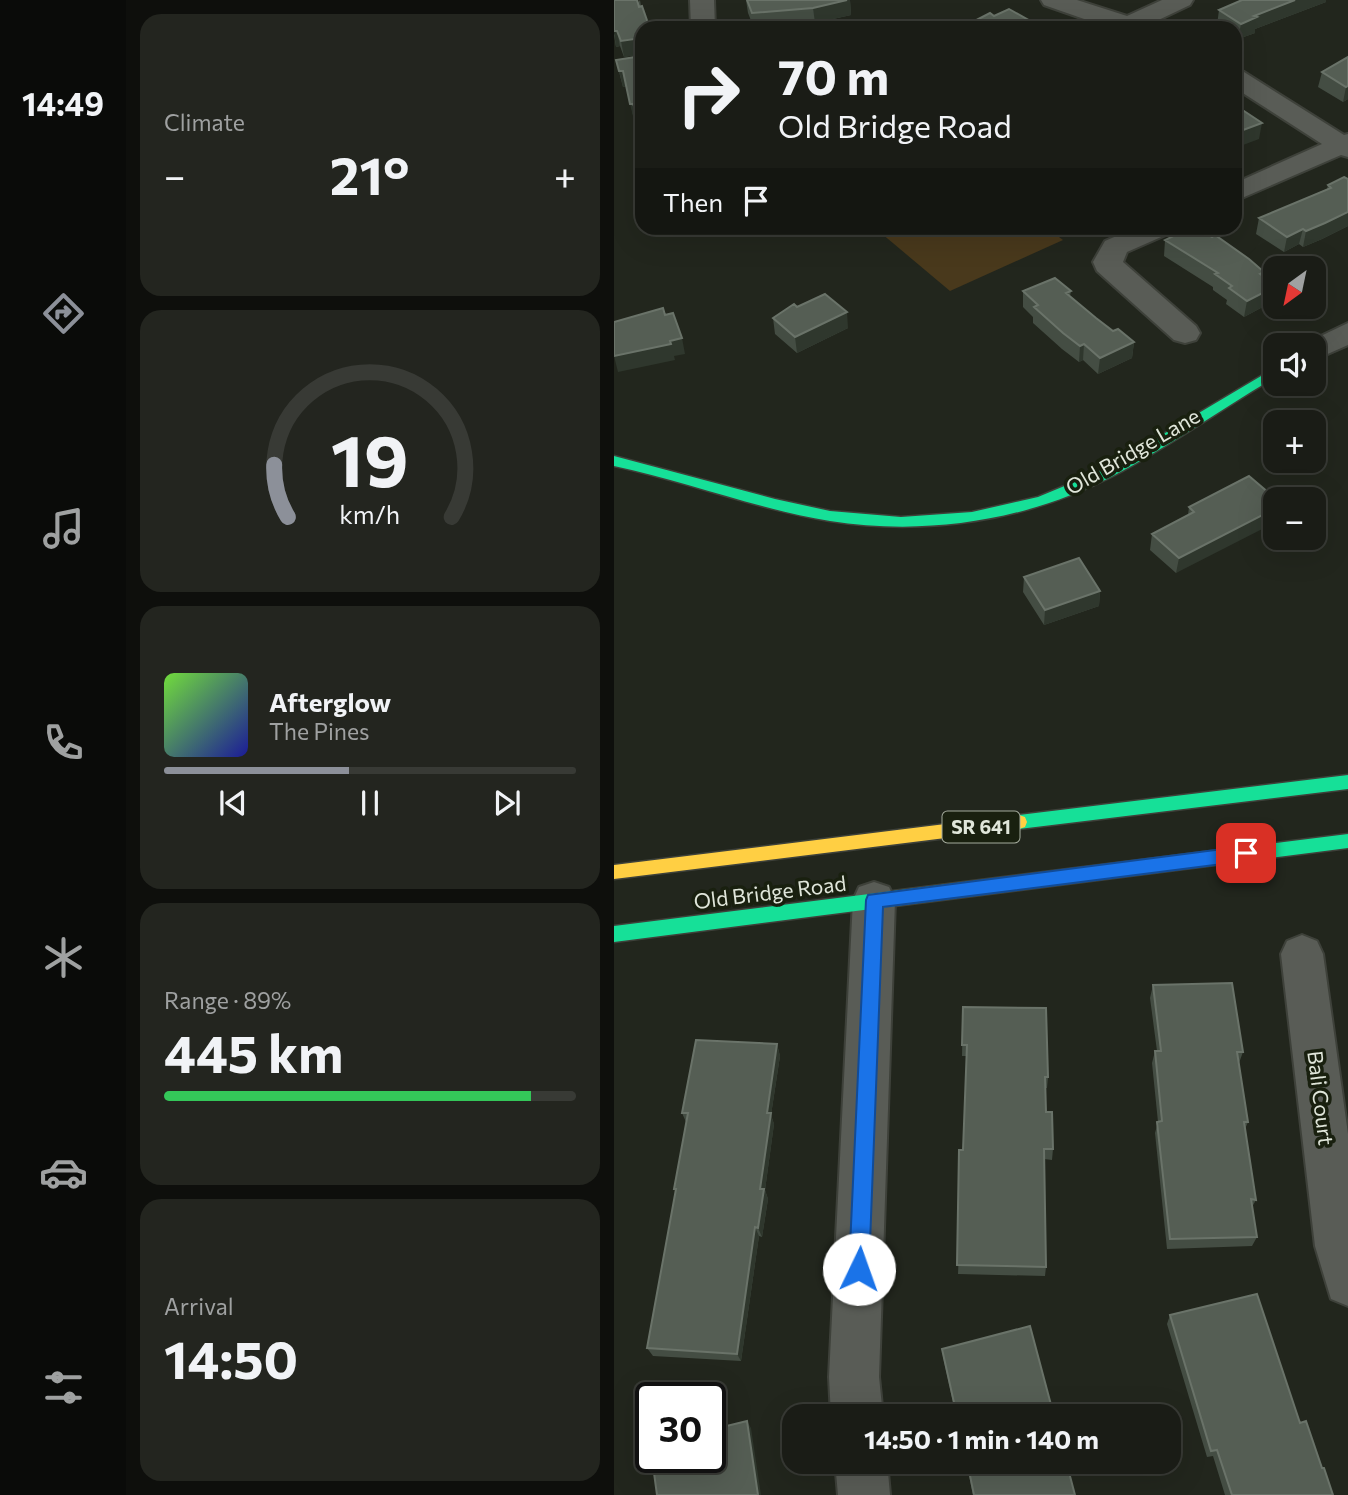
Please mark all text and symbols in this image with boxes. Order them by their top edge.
text: 70 m [778,45,889,105]
icon: right [663,49,754,140]
text: 14:49 [22,83,104,123]
text: Old Bridge Road [778,105,1012,145]
text: Climate [164,108,245,136]
text: 21° [330,142,409,206]
text: − [164,151,186,198]
text: + [554,151,576,198]
icon: arrive [737,182,775,220]
text: Then [663,186,723,217]
north arrow [1263,256,1326,318]
map controls [1263,256,1326,550]
icon: directions [39,289,88,338]
button: sound [1263,333,1326,396]
street label: Old Bridge Lane [1061,402,1204,499]
button: + [1263,410,1326,473]
text: 19 [331,414,409,503]
button: − [1263,487,1326,550]
text: km/h [340,499,400,529]
icon: music [39,504,88,553]
text: Afterglow [269,686,391,717]
text: The Pines [269,717,370,745]
icon: phone [39,718,88,767]
icon: previous [214,784,252,822]
icon: pause [351,784,389,822]
icon: next [488,784,526,822]
road number: SR 641 [942,812,1020,842]
pin [1216,823,1276,883]
icon: arrive [1227,834,1265,872]
street label: Old Bridge Road [692,870,847,913]
icon: climate [39,933,88,982]
text: Range · 89% [164,986,291,1014]
text: 445 km [164,1020,343,1084]
street label: Bali Court [1303,1049,1340,1146]
icon: car [39,1148,88,1197]
position arrow [822,1232,896,1306]
text: Arrival [164,1292,234,1320]
text: 14:50 [164,1326,298,1390]
icon: filters [39,1363,88,1412]
speed limit sign: 30 [635,1382,726,1473]
text: 14:50 · 1 min · 140 m [864,1423,1099,1454]

